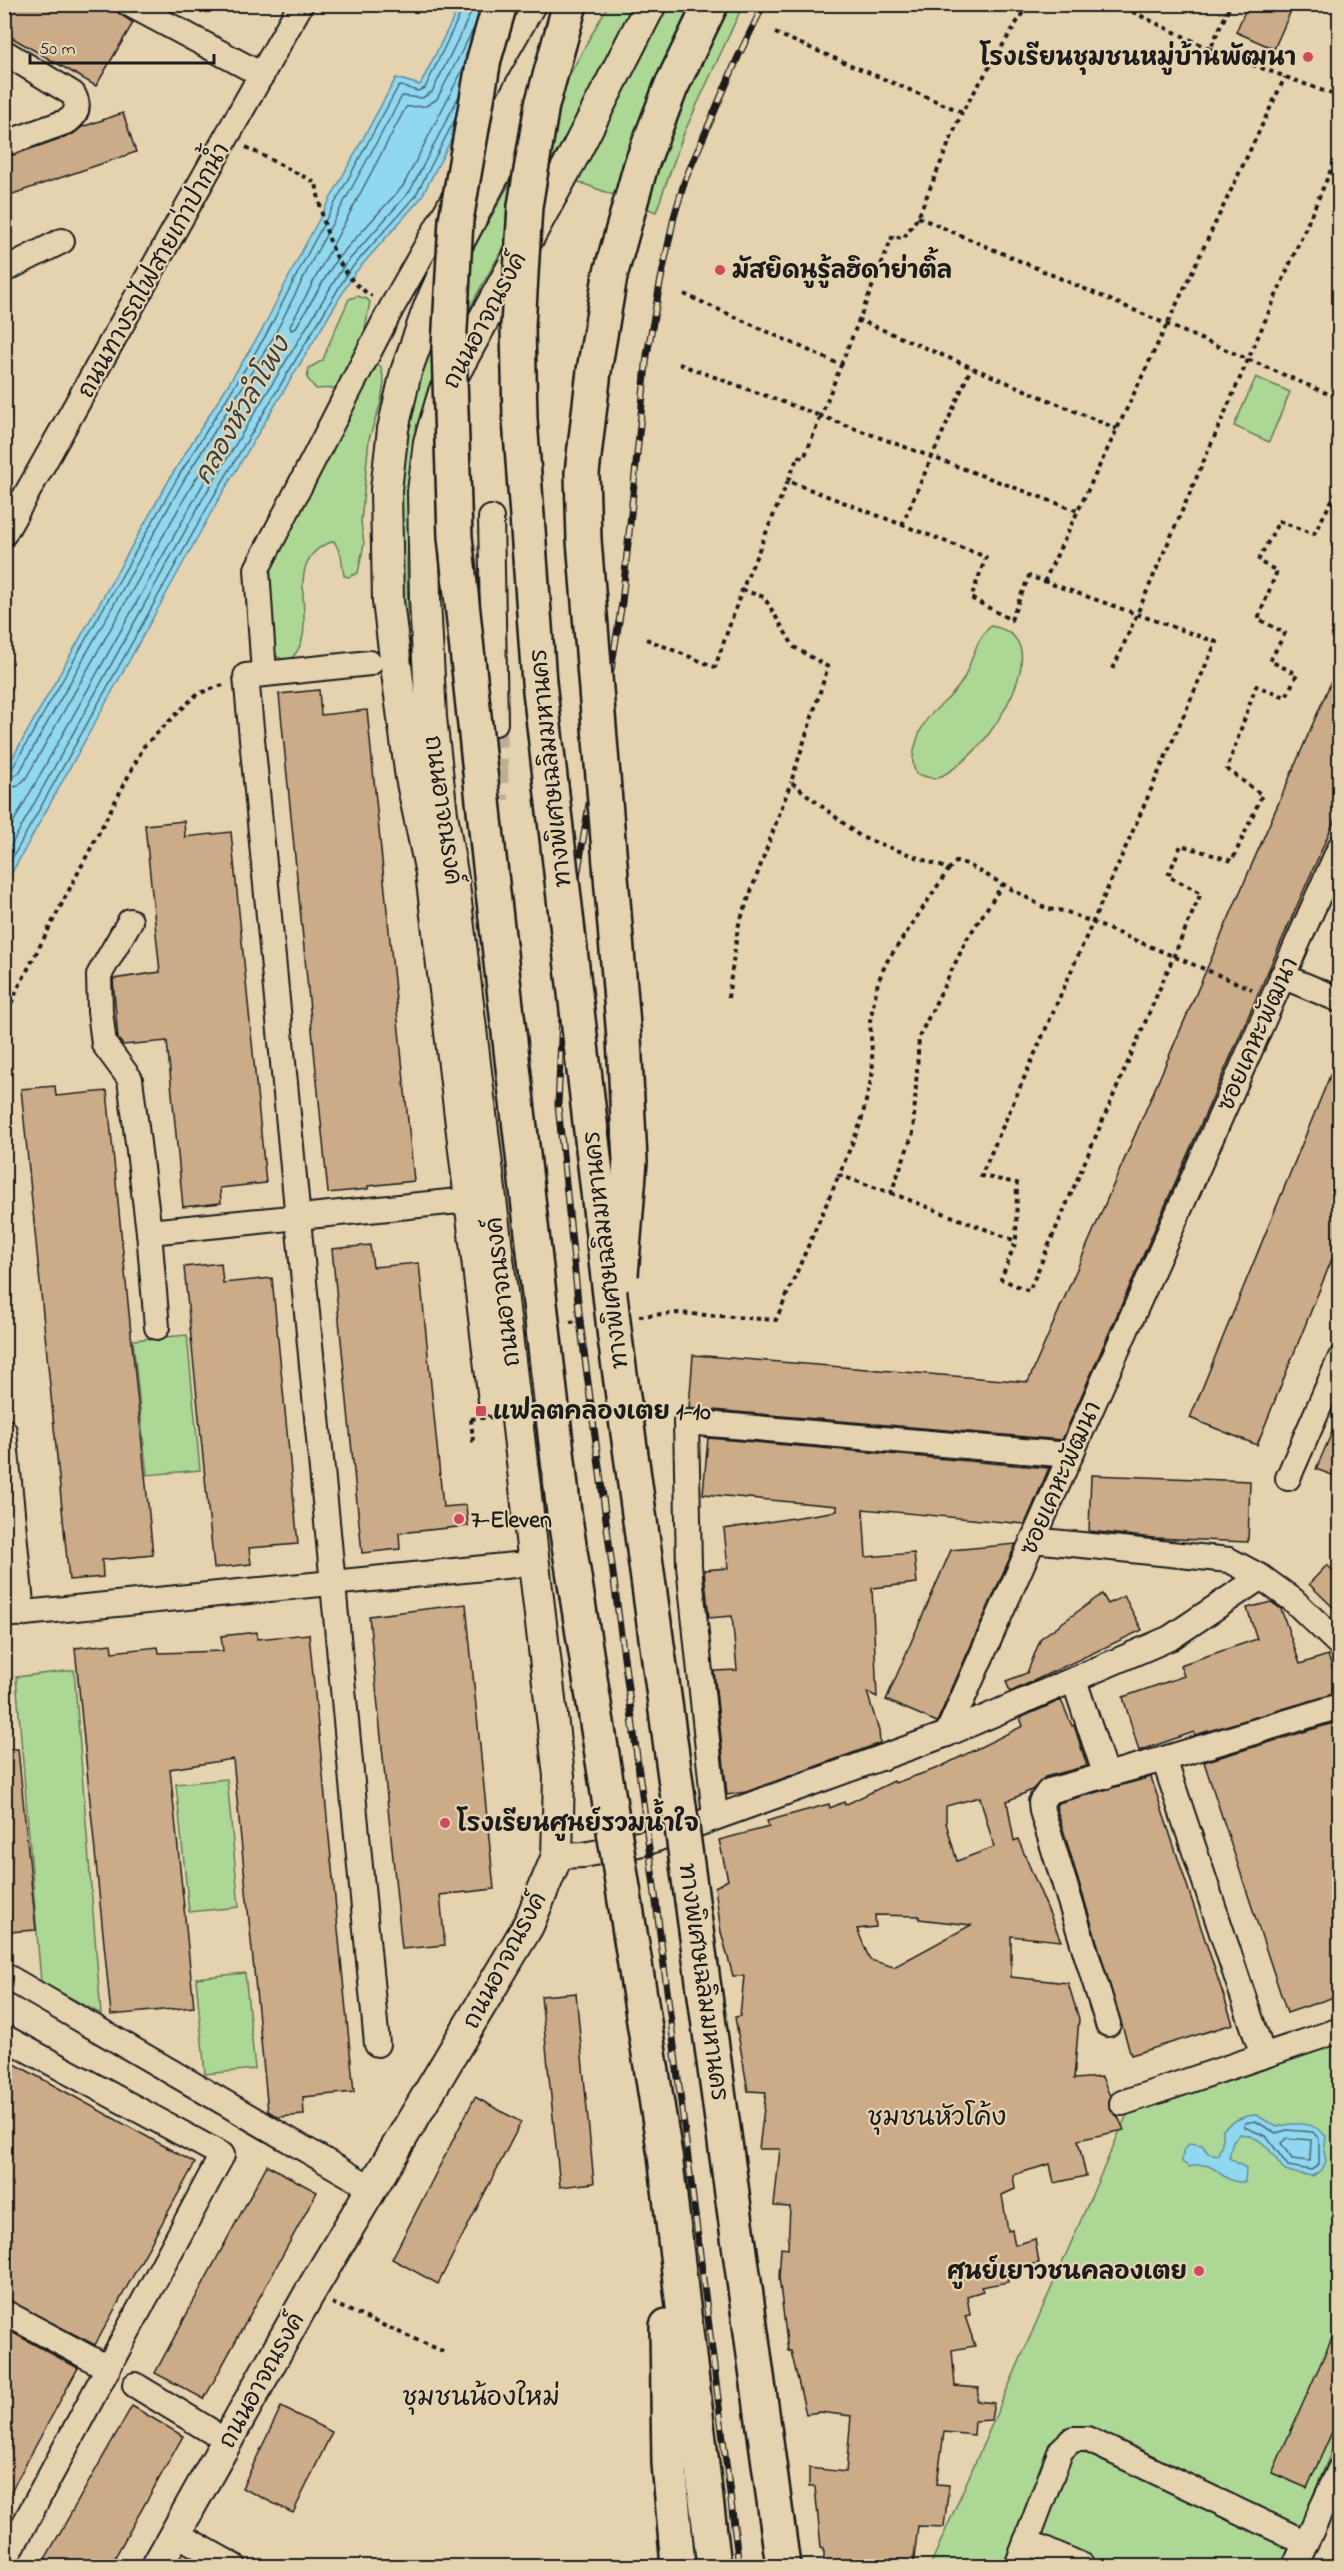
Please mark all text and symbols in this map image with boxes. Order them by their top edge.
scale bar [30,27,214,65]
text: 50 m [39,37,76,63]
place label: โรงเรียนชุมชนหมู่บ้านพัฒนา [979,40,1296,77]
marker: โรงเรียนชุมชนหมู่บ้านพัฒนา [1301,50,1315,64]
street label: ถนนทางรถไฟสายเก่าปากน้ำ [63,133,240,405]
street label: ถนนอาจณรงค์ [434,246,537,396]
place label: มัสยิดนูรู้ลฮิดาย่าติ้ล [732,246,952,290]
marker: มัสยิดนูรู้ลฮิดาย่าติ้ล [713,263,727,277]
water label: คลองหัวลำโพง [185,328,302,492]
street label: ทางพิเศษเฉลิมมหานคร [523,647,582,889]
street label: ถนนอาจณรงค์ [414,733,470,887]
street label: ซอยเคหะพัฒนา [1210,952,1309,1118]
street label: ทางพิเศษเฉลิมมหานคร [575,1128,639,1371]
street label: ถนนอาจณรงค์ [477,1215,531,1369]
place label: แฟลตคลองเตย 1-10 [493,1396,711,1431]
street label: ซอยเคหะพัฒนา [1013,1396,1112,1562]
marker: แฟลตคลองเตย 1-10 [474,1404,488,1418]
place label: 7-Eleven [471,1504,552,1539]
marker: 7-Eleven [452,1512,466,1526]
place label: โรงเรียนศูนย์รวมน้ำใจ [456,1798,699,1843]
marker: โรงเรียนศูนย์รวมน้ำใจ [438,1816,452,1830]
street label: ทางพิเศษเฉลิมมหานคร [667,1861,736,2104]
street label: ถนนอาจณรงค์ [454,1886,557,2036]
district label: ชุมชนหัวโค้ง [868,2100,1006,2138]
place label: ศูนย์เยาวชนคลองเตย [947,2254,1187,2291]
marker: ศูนย์เยาวชนคลองเตย [1192,2264,1206,2278]
street label: ถนนอาจณรงค์ [210,2306,315,2456]
district label: ชุมชนน้องใหม่ [402,2380,560,2418]

